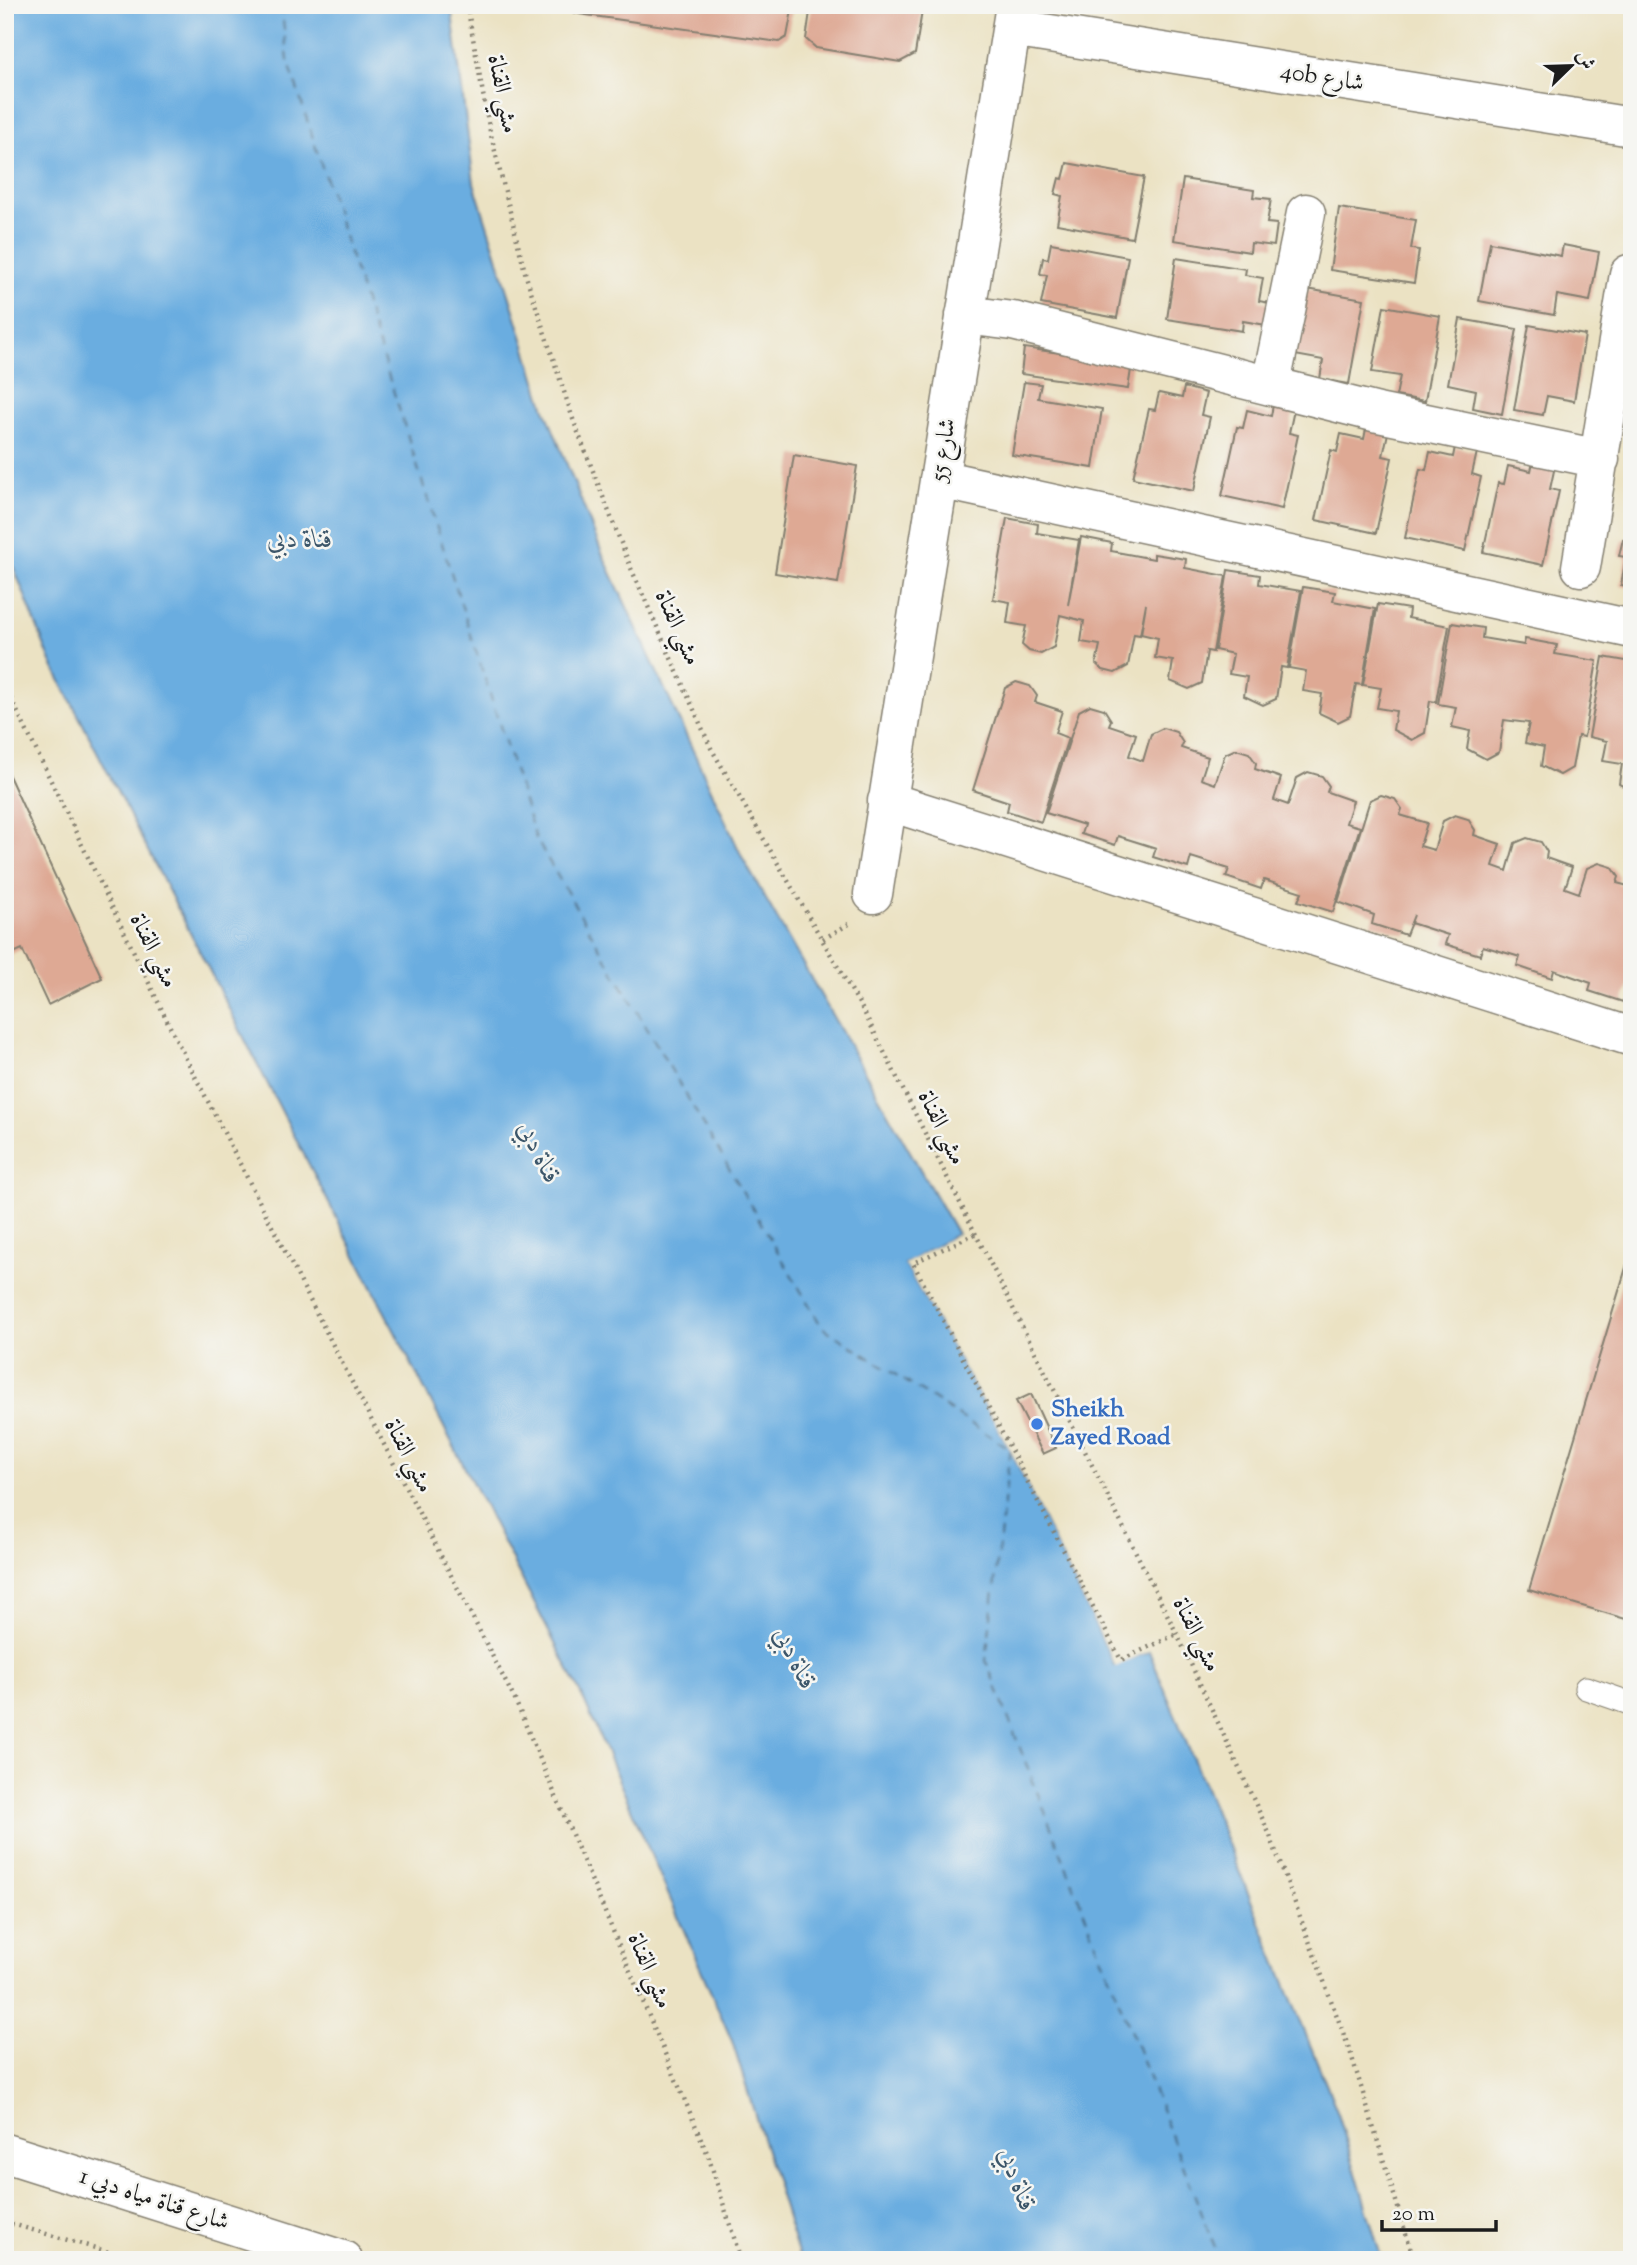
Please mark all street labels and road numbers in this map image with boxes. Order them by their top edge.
street label: مشي القناة [475,52,526,137]
street label: 40b شارع [1278,55,1366,102]
street label: شارع 55 [922,416,967,486]
street label: مشي القناة [643,585,709,673]
street label: مشي القناة [118,908,186,996]
street label: مشي القناة [906,1085,974,1173]
street label: مشي القناة [372,1413,441,1501]
street label: مشي القناة [1161,1592,1229,1680]
street label: مشي القناة [615,1928,680,2016]
street label: شارع قناة مياه دبي 1 [74,2160,233,2241]

